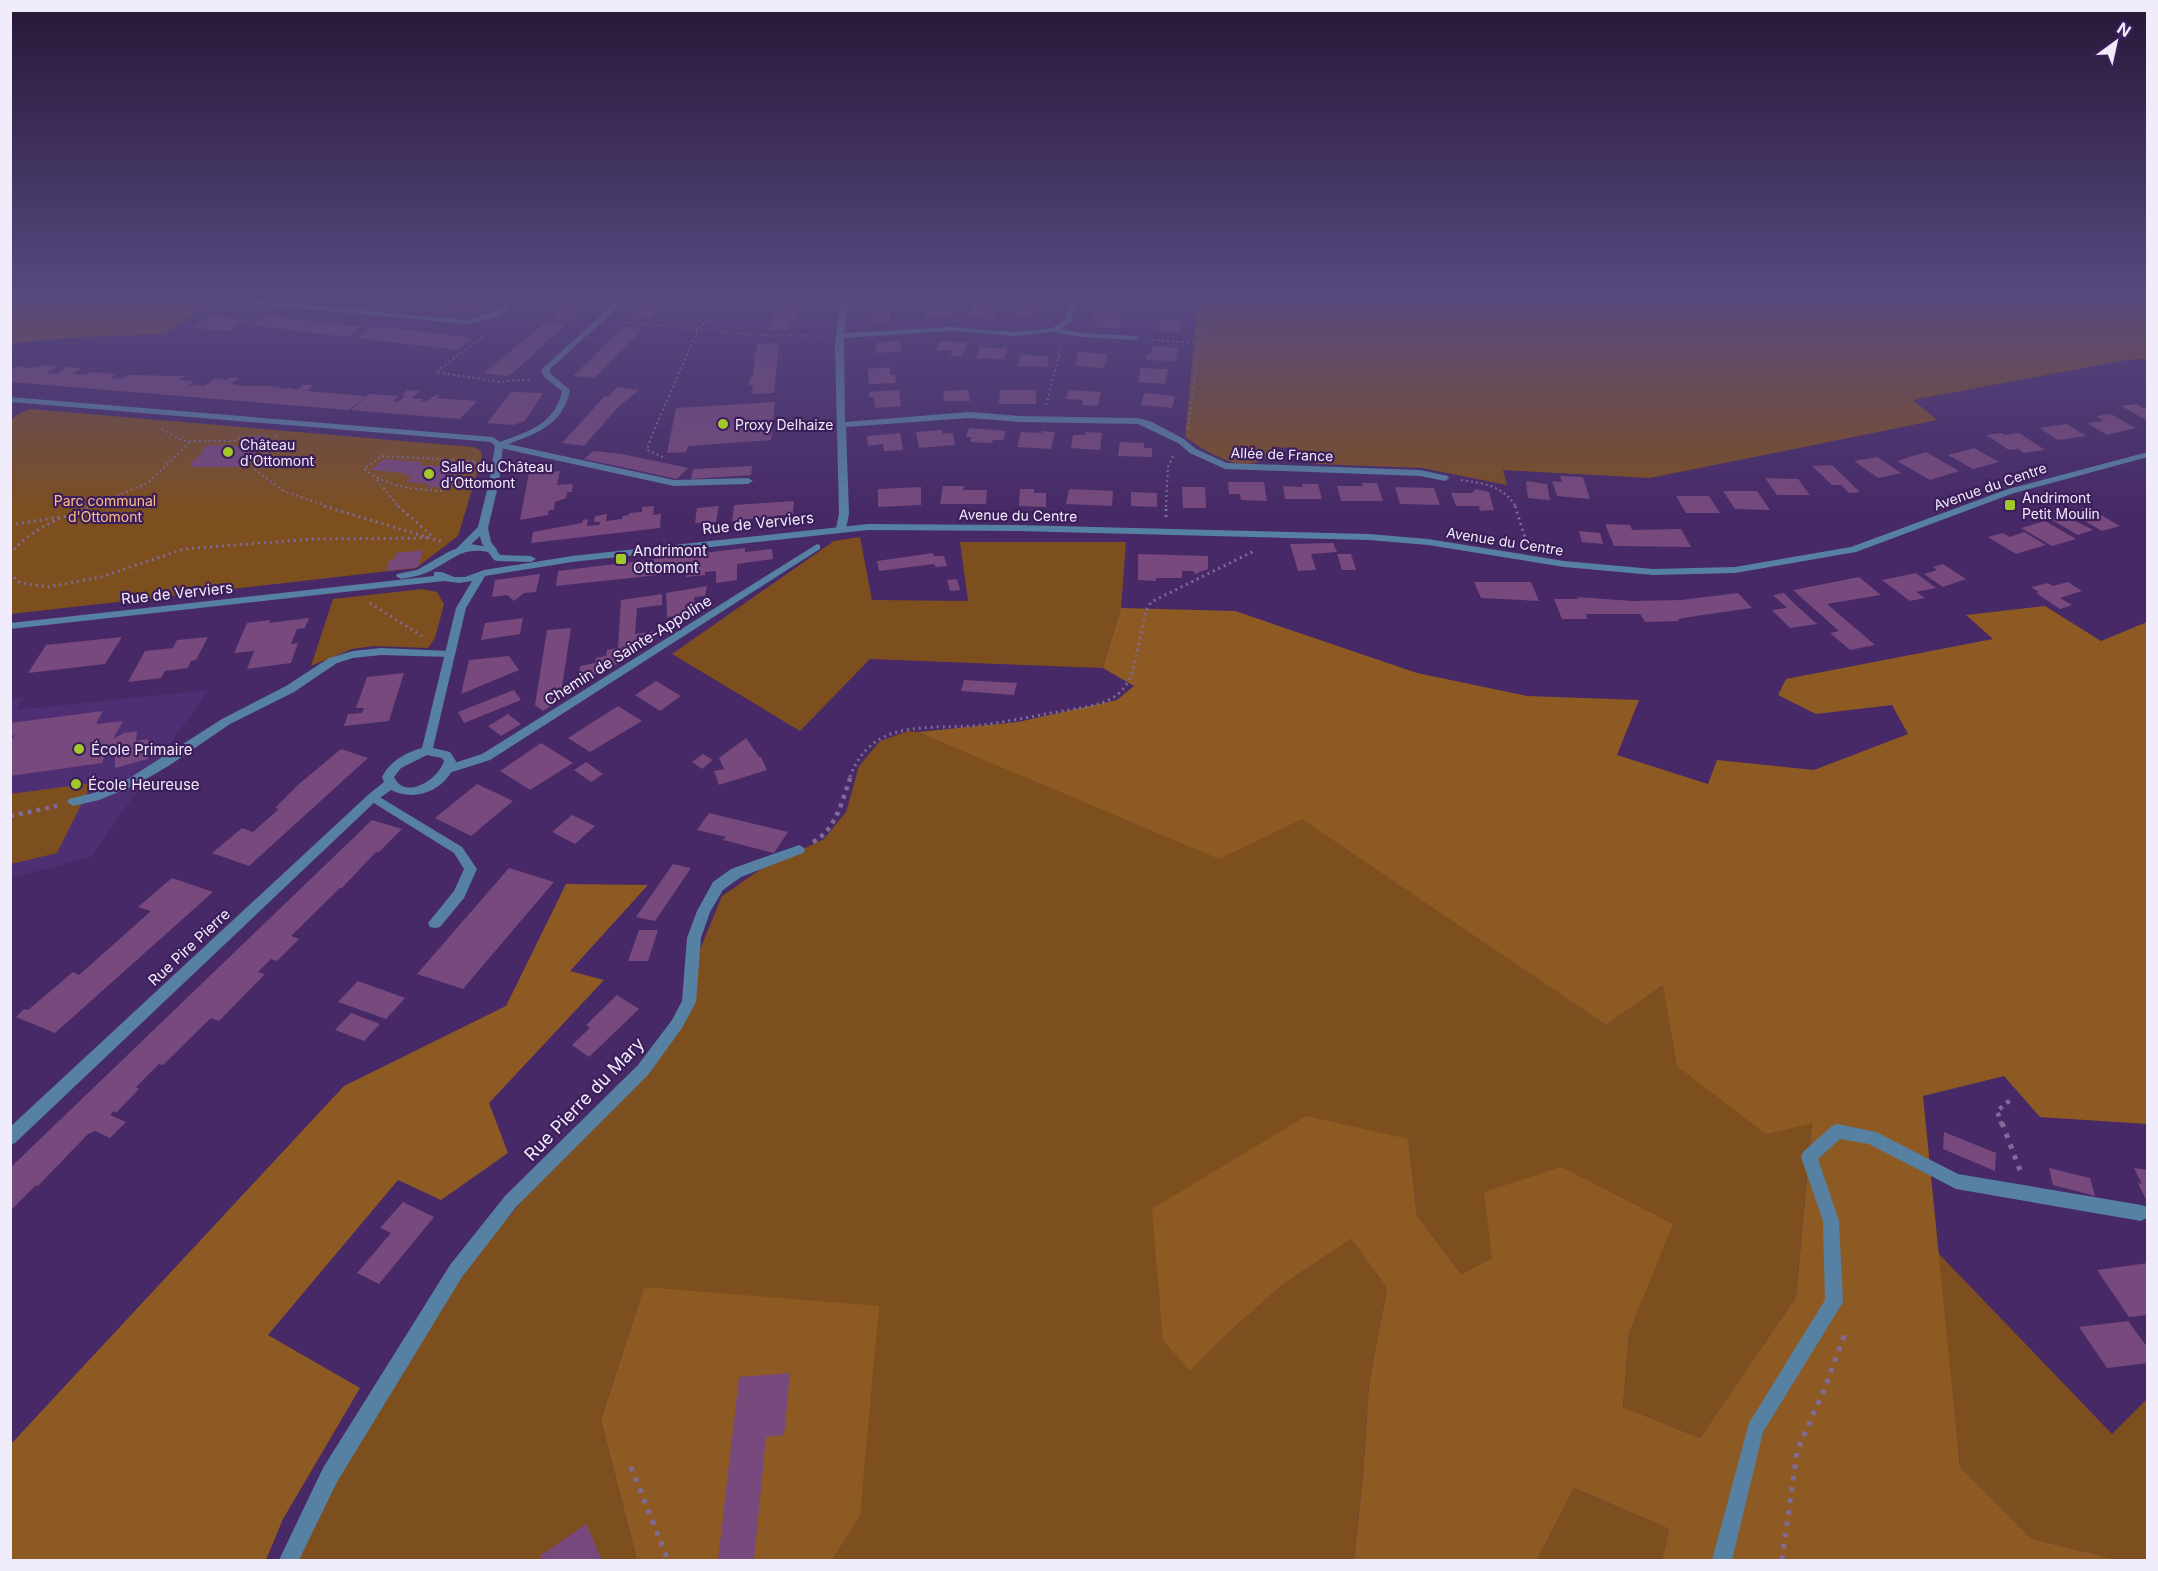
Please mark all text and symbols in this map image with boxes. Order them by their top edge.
north arrow [2086,12,2146,72]
text: N [2114,18,2135,41]
place label: Proxy Delhaize [735,416,833,433]
marker: Proxy Delhaize [716,417,730,431]
place label: Château d'Ottomont [240,436,314,469]
street label: Allée de France [1230,444,1334,464]
marker: Château d'Ottomont [221,445,235,459]
place label: Salle du Château d'Ottomont [441,458,553,491]
street label: Avenue du Centre [1931,459,2049,513]
marker: Salle du Château d'Ottomont [422,467,436,481]
place label: Andrimont Petit Moulin [2022,489,2100,522]
park label: Parc communal d'Ottomont [54,492,156,525]
marker: Andrimont Petit Moulin [2003,498,2017,512]
street label: Avenue du Centre [959,505,1077,525]
street label: Rue de Verviers [701,508,815,538]
street label: Avenue du Centre [1445,523,1565,559]
place label: Andrimont Ottomont [633,541,707,577]
marker: Andrimont Ottomont [614,552,628,566]
street label: Rue de Verviers [120,578,234,608]
street label: Chemin de Sainte-Appoline [541,591,715,709]
place label: École Primaire [91,740,193,759]
marker: École Primaire [72,742,86,756]
place label: École Heureuse [88,775,200,794]
marker: École Heureuse [69,777,83,791]
street label: Rue Pire Pierre [144,904,234,990]
street label: Rue Pierre du Mary [520,1033,648,1165]

